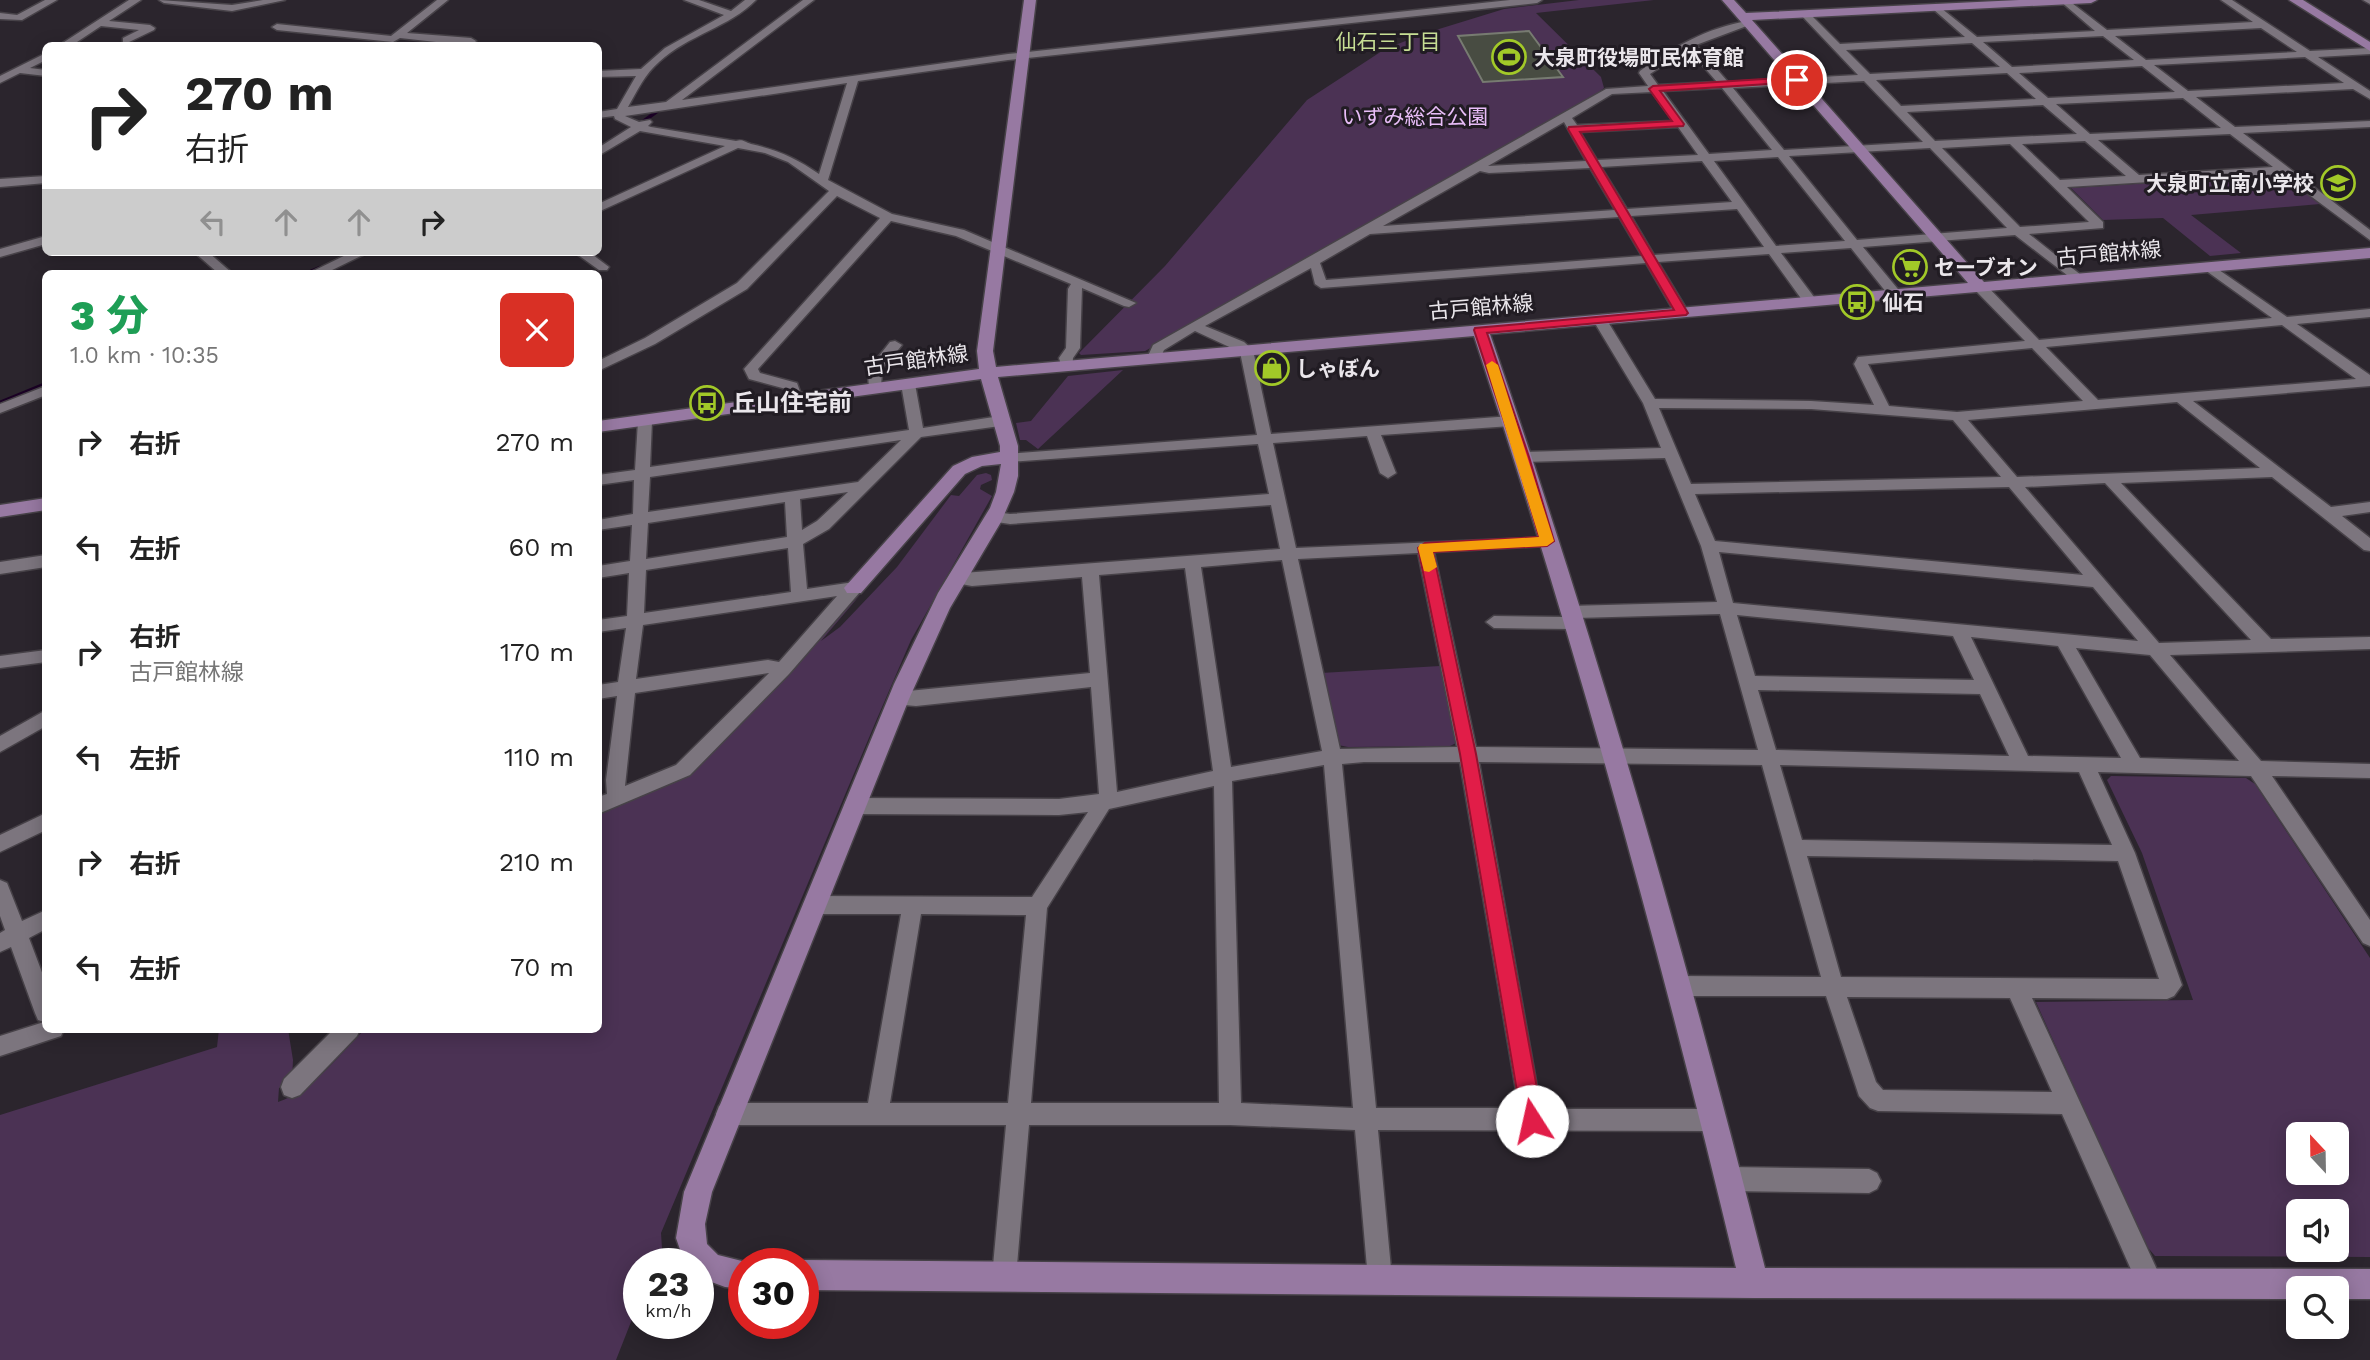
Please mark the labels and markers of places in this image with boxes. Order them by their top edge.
sports icon: 大泉町役場町民体育館 [1490,38,1528,76]
place label: 大泉町役場町民体育館 [1534,45,1744,70]
pin [1767,50,1827,110]
school or university icon: 大泉町立南小学校 [2319,164,2357,202]
place label: 大泉町立南小学校 [2146,171,2314,196]
supermarket icon: セーブオン [1891,248,1929,286]
place label: セーブオン [1934,255,2038,280]
bus stop icon: 仙石 [1838,283,1876,321]
place label: 仙石 [1882,290,1924,315]
shop icon: しゃぼん [1253,349,1291,387]
place label: しゃぼん [1296,356,1380,381]
bus stop icon: 丘山住宅前 [688,384,726,422]
place label: 丘山住宅前 [732,389,852,417]

